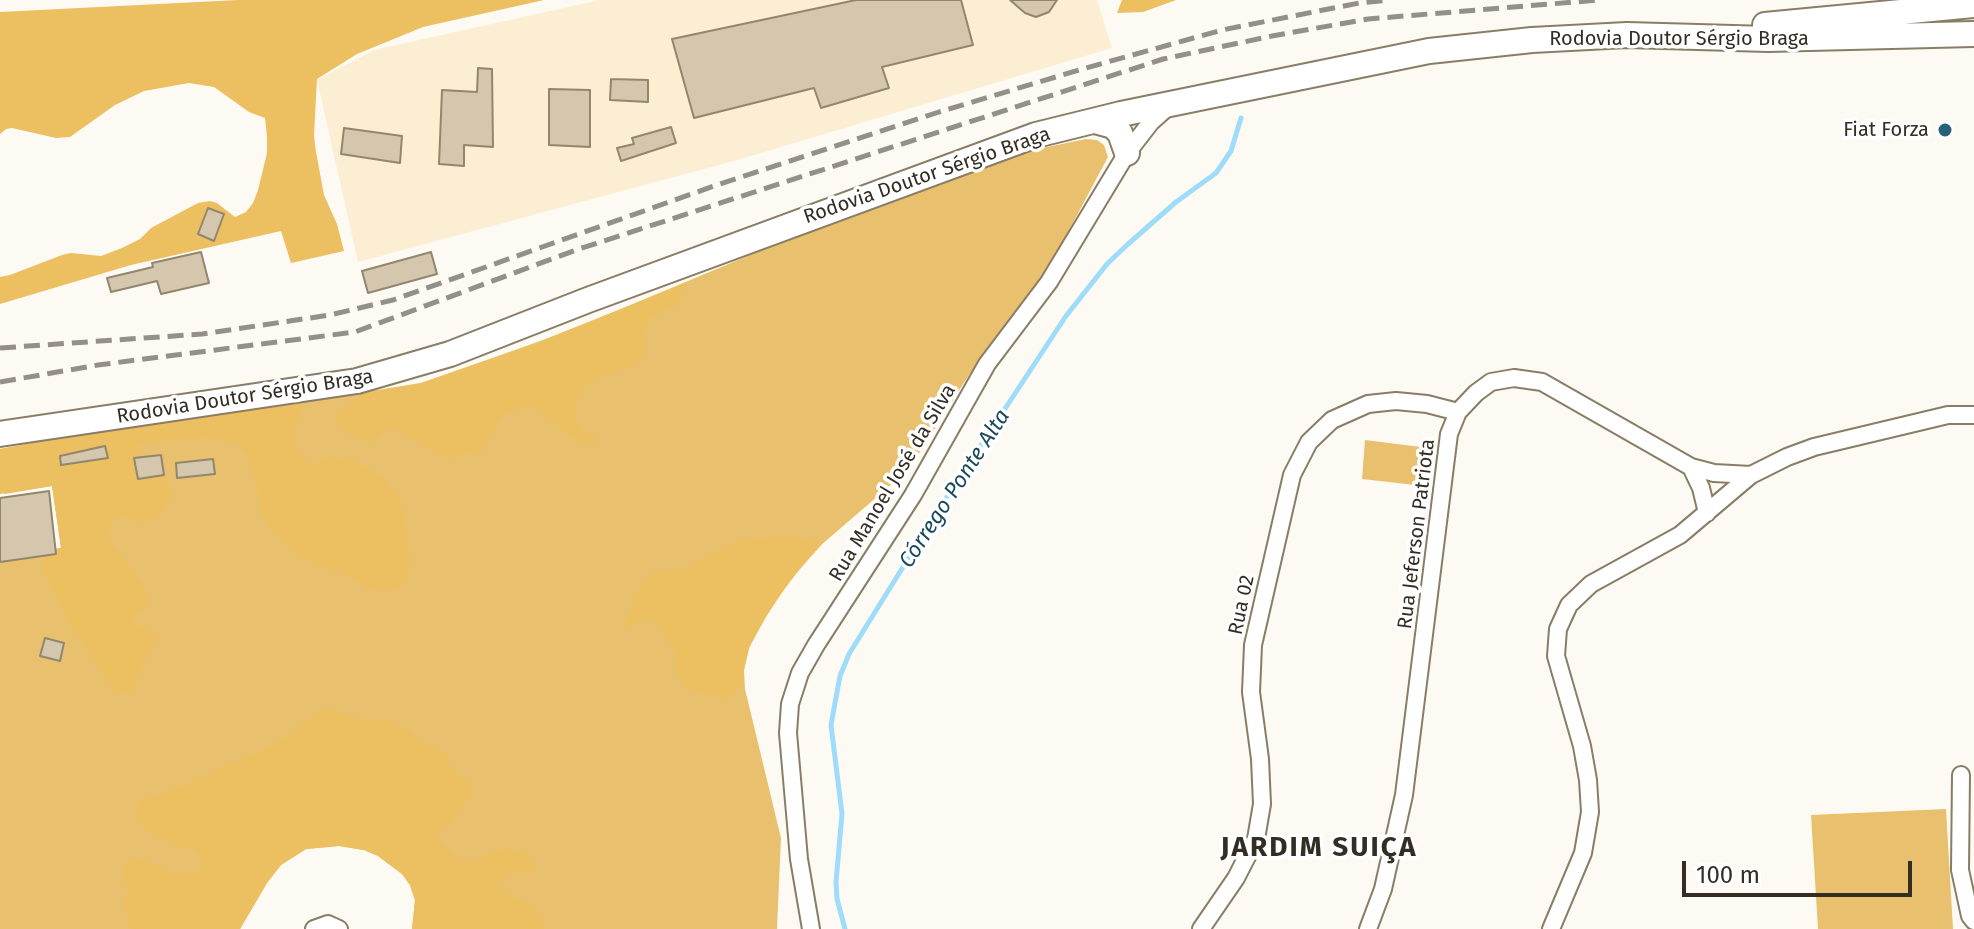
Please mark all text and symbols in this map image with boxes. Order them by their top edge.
street label: Rodovia Doutor Sérgio Braga [1549,27,1809,51]
place label: Fiat Forza [1843,118,1929,142]
marker: Fiat Forza [1936,121,1954,139]
street label: Rodovia Doutor Sérgio Braga [800,122,1054,230]
street label: Rodovia Doutor Sérgio Braga [115,365,375,429]
street label: Rua Manoel José da Silva [825,380,961,586]
water label: Córrego Ponte Alta [894,405,1016,573]
street label: Rua Jeferson Patriota [1393,438,1441,630]
street label: Rua 02 [1224,573,1260,637]
district label: JARDIM SUIÇA [1221,831,1417,865]
scale bar [1686,845,1916,895]
text: 100 m [1696,861,1760,889]

